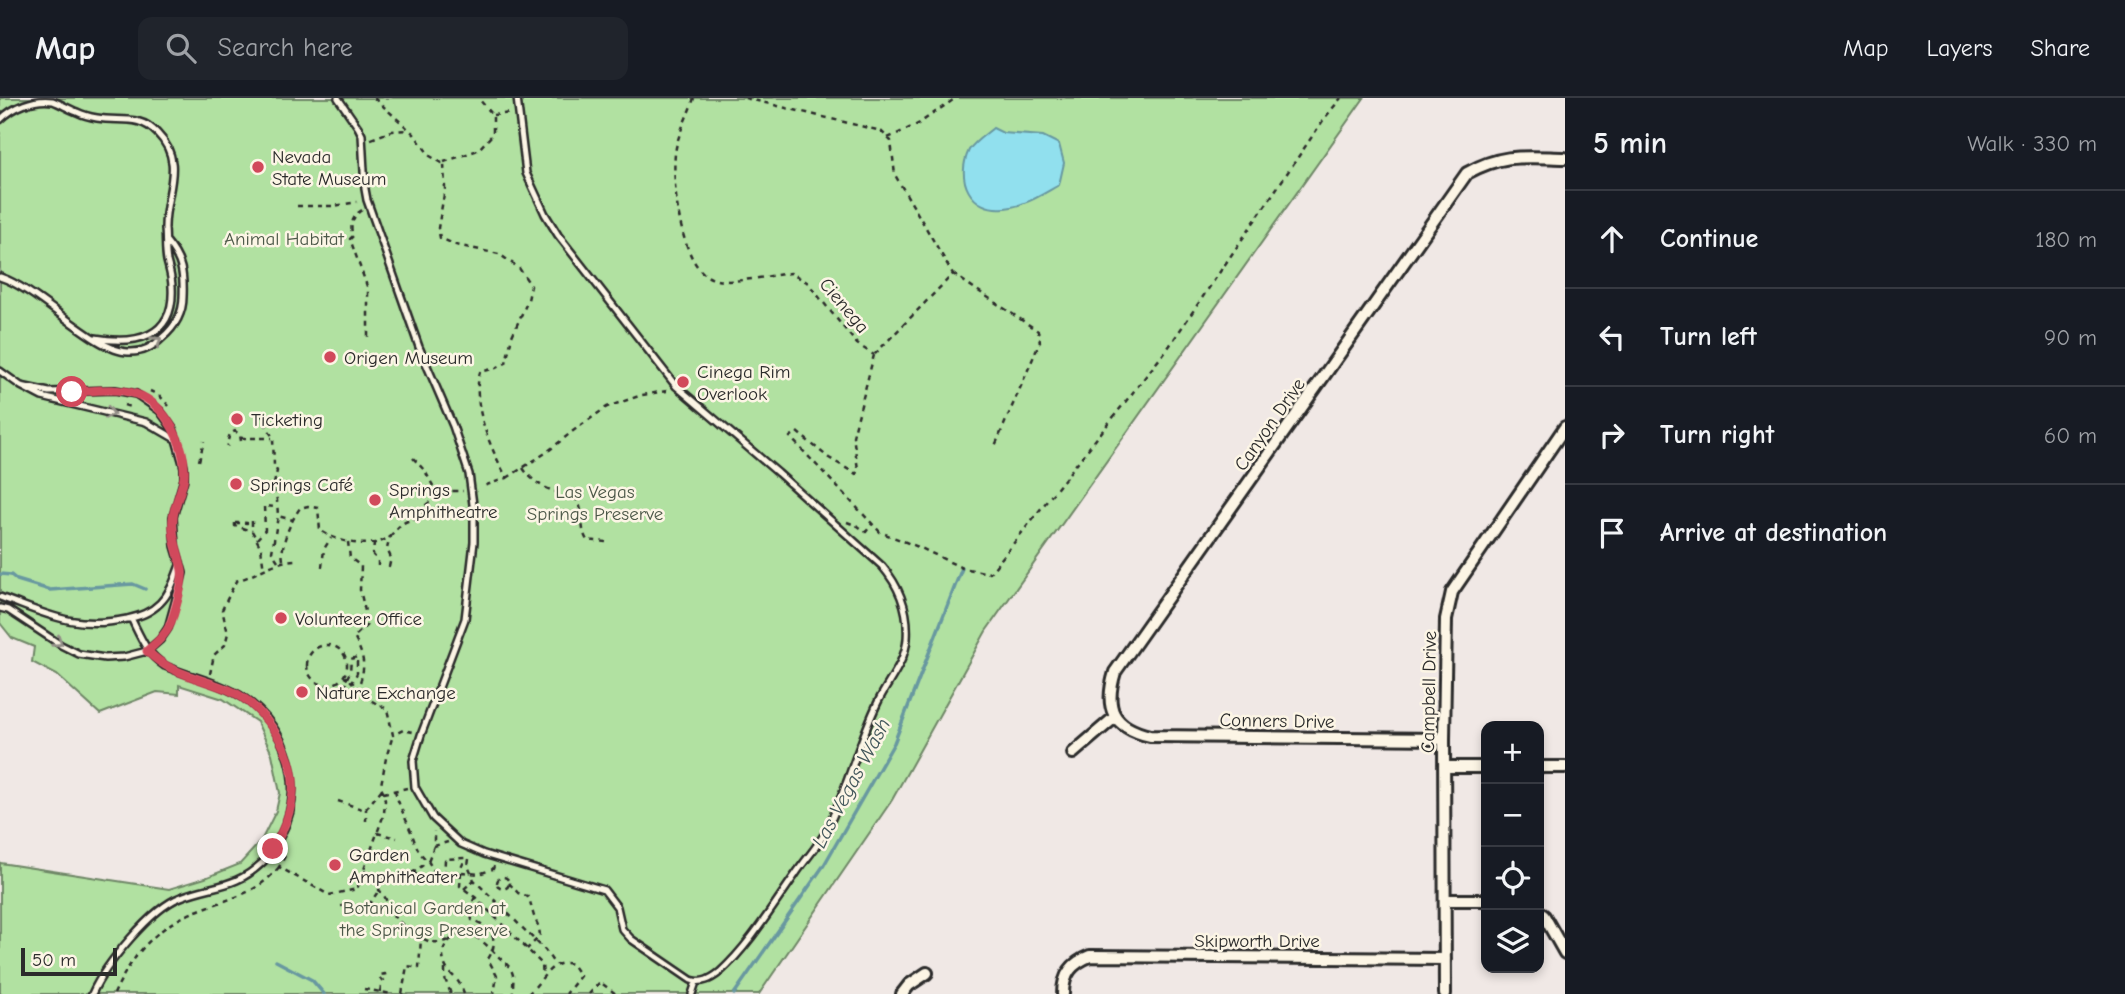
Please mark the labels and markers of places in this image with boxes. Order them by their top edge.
place label: Nevada State Museum [272,146,386,190]
marker: Nevada State Museum [250,159,266,175]
place label: Origen Museum [344,347,473,369]
marker: Origen Museum [322,349,338,365]
place label: Cinega Rim Overlook [697,361,791,405]
marker: Cinega Rim Overlook [675,374,691,390]
place label: Ticketing [251,409,323,431]
marker: Ticketing [229,411,245,427]
place label: Springs Café [250,474,353,496]
marker: Springs Café [228,476,244,492]
place label: Springs Amphitheatre [389,479,497,523]
marker: Springs Amphitheatre [367,492,383,508]
place label: Volunteer Office [295,608,422,630]
marker: Volunteer Office [273,610,289,626]
place label: Nature Exchange [316,682,456,704]
marker: Nature Exchange [294,684,310,700]
place label: Garden Amphitheater [349,844,458,888]
marker: Garden Amphitheater [327,857,343,873]

